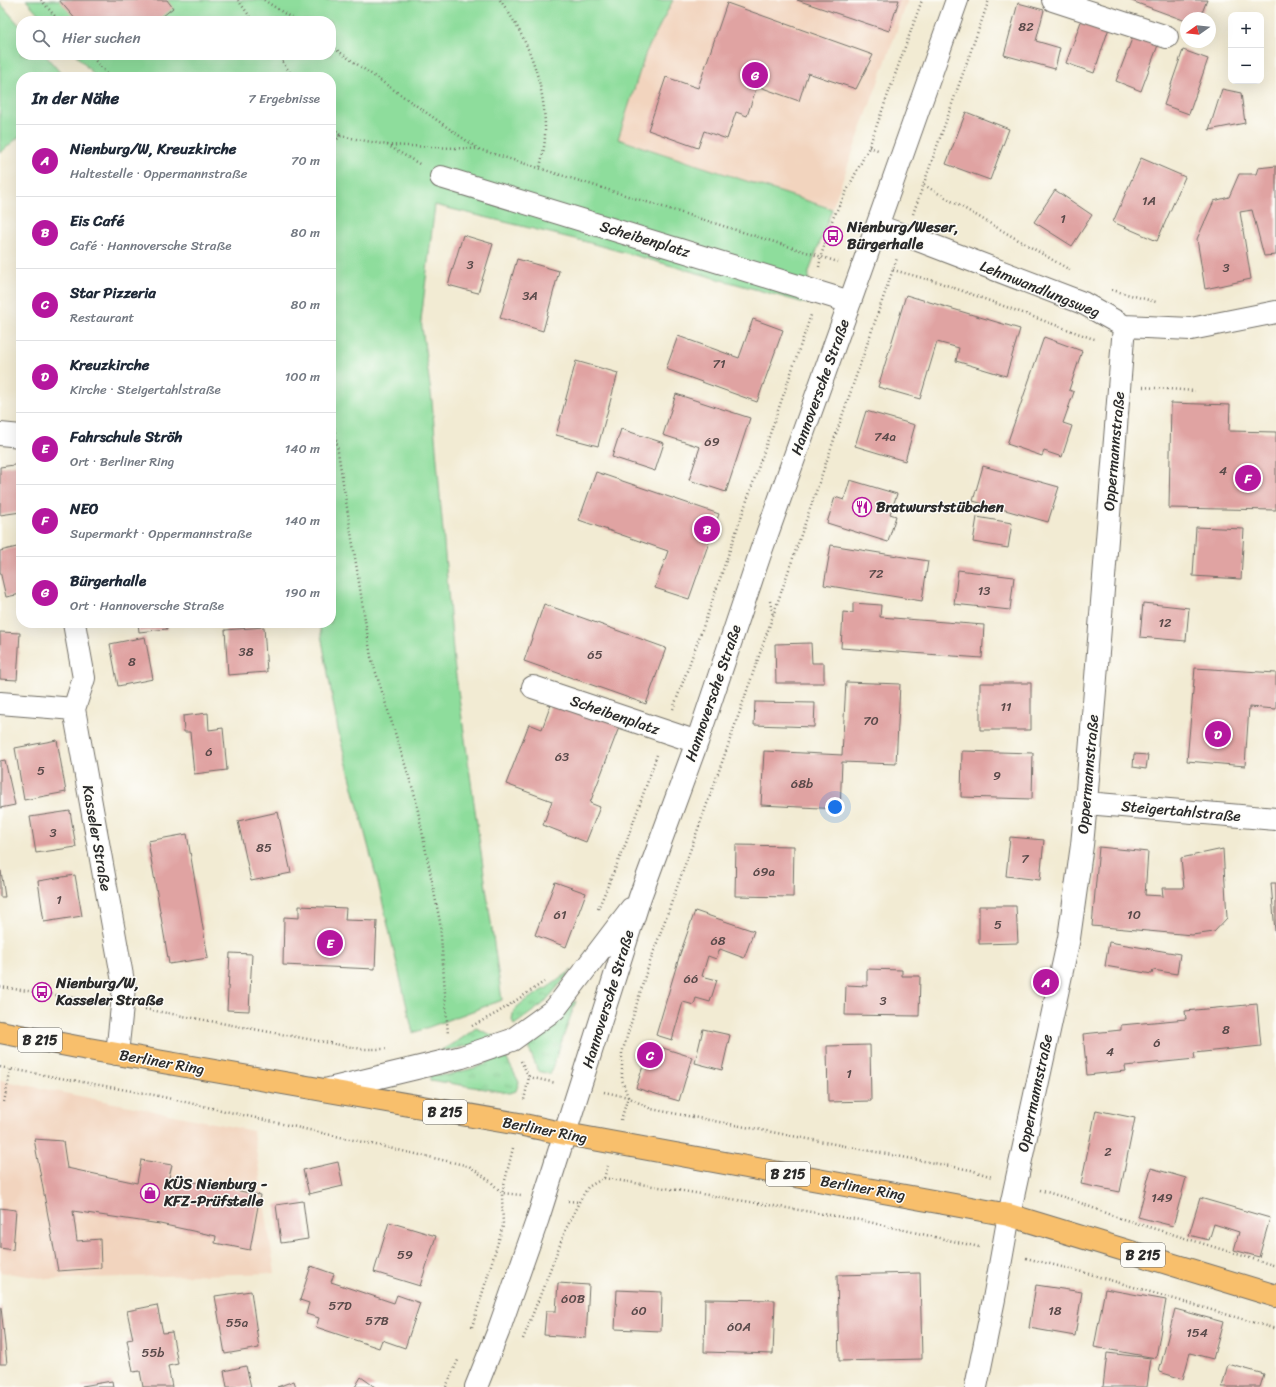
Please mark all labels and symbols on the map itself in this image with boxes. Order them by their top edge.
north arrow [1180,12,1216,48]
house number: 82 [1018,15,1034,38]
pin: G [742,60,768,90]
house number: 1A [1142,189,1156,212]
house number: 1 [1060,207,1066,230]
street label: Scheibenplatz [597,213,694,265]
place label: Nienburg/Weser, Bürgerhalle [846,214,959,257]
bus stop icon: Nienburg/Weser, Bürgerhalle [822,225,844,247]
house number: 3 [466,253,474,276]
street label: Lehmwandlungsweg [976,253,1104,325]
house number: 3 [1222,256,1230,279]
house number: 3A [522,284,538,307]
street label: Hannoversche Straße [783,315,857,459]
house number: 71 [712,352,726,375]
street label: Oppermannstraße [1096,390,1132,512]
house number: 74a [874,425,897,448]
house number: 69 [704,430,720,453]
house number: 4 [1219,459,1227,482]
pin: F [1235,463,1261,493]
place label: Bratwurststübchen [876,494,1005,520]
restaurant icon: Bratwurststübchen [851,496,873,518]
pin: B [694,514,720,544]
house number: 72 [869,562,884,585]
house number: 13 [978,579,990,602]
house number: 12 [1158,611,1172,634]
street label: Hannoversche Straße [677,621,749,765]
house number: 38 [239,640,254,663]
house number: 65 [587,643,603,666]
house number: 8 [128,650,136,673]
street label: Scheibenplatz [567,688,664,743]
house number: 11 [1000,695,1012,718]
house number: 70 [863,709,879,732]
street label: Oppermannstraße [1070,713,1106,835]
pin: D [1205,719,1231,749]
house number: 6 [205,740,213,763]
house number: 63 [555,745,569,768]
house number: 5 [37,759,45,782]
house number: 9 [993,764,1001,787]
house number: 68b [791,772,813,795]
street label: Kasseler Straße [75,783,119,893]
street label: Steigertahlstraße [1120,793,1242,829]
your location [825,797,845,817]
house number: 3 [49,821,57,844]
house number: 85 [256,836,272,859]
house number: 7 [1021,847,1030,870]
house number: 69a [753,860,775,883]
house number: 1 [56,888,62,911]
house number: 61 [554,903,567,926]
house number: 10 [1127,903,1141,926]
house number: 5 [994,913,1002,936]
street label: Hannoversche Straße [575,927,641,1071]
pin: E [317,928,343,958]
house number: 68 [710,929,726,952]
house number: 66 [684,967,698,990]
pin: A [1033,967,1059,997]
place label: Nienburg/W, Kasseler Straße [55,970,164,1013]
bus stop icon: Nienburg/W, Kasseler Straße [31,981,53,1003]
house number: 3 [879,989,887,1012]
house number: 8 [1222,1018,1230,1041]
road number: B 215 [18,1028,62,1052]
street label: Oppermannstraße [1010,1031,1060,1154]
house number: 6 [1153,1031,1161,1054]
pin: C [637,1040,663,1070]
house number: 4 [1106,1040,1114,1063]
street label: Berliner Ring [117,1042,207,1082]
house number: 1 [846,1062,852,1085]
road number: B 215 [423,1100,467,1124]
street label: Berliner Ring [500,1109,590,1151]
house number: 2 [1104,1140,1112,1163]
road number: B 215 [766,1162,810,1186]
street label: Berliner Ring [818,1168,908,1208]
place label: KÜS Nienburg - KFZ-Prüfstelle [163,1171,268,1214]
shop icon: KÜS Nienburg - KFZ-Prüfstelle [139,1182,161,1204]
house number: 149 [1151,1186,1173,1209]
house number: 59 [397,1243,413,1266]
road number: B 215 [1121,1243,1165,1267]
house number: 60B [561,1287,585,1310]
house number: 57D [328,1294,352,1317]
house number: 60 [631,1299,647,1322]
house number: 18 [1048,1299,1062,1322]
house number: 57B [365,1309,389,1332]
house number: 55a [226,1311,249,1334]
house number: 60A [727,1315,751,1338]
house number: 154 [1186,1321,1208,1344]
house number: 55b [141,1341,165,1364]

